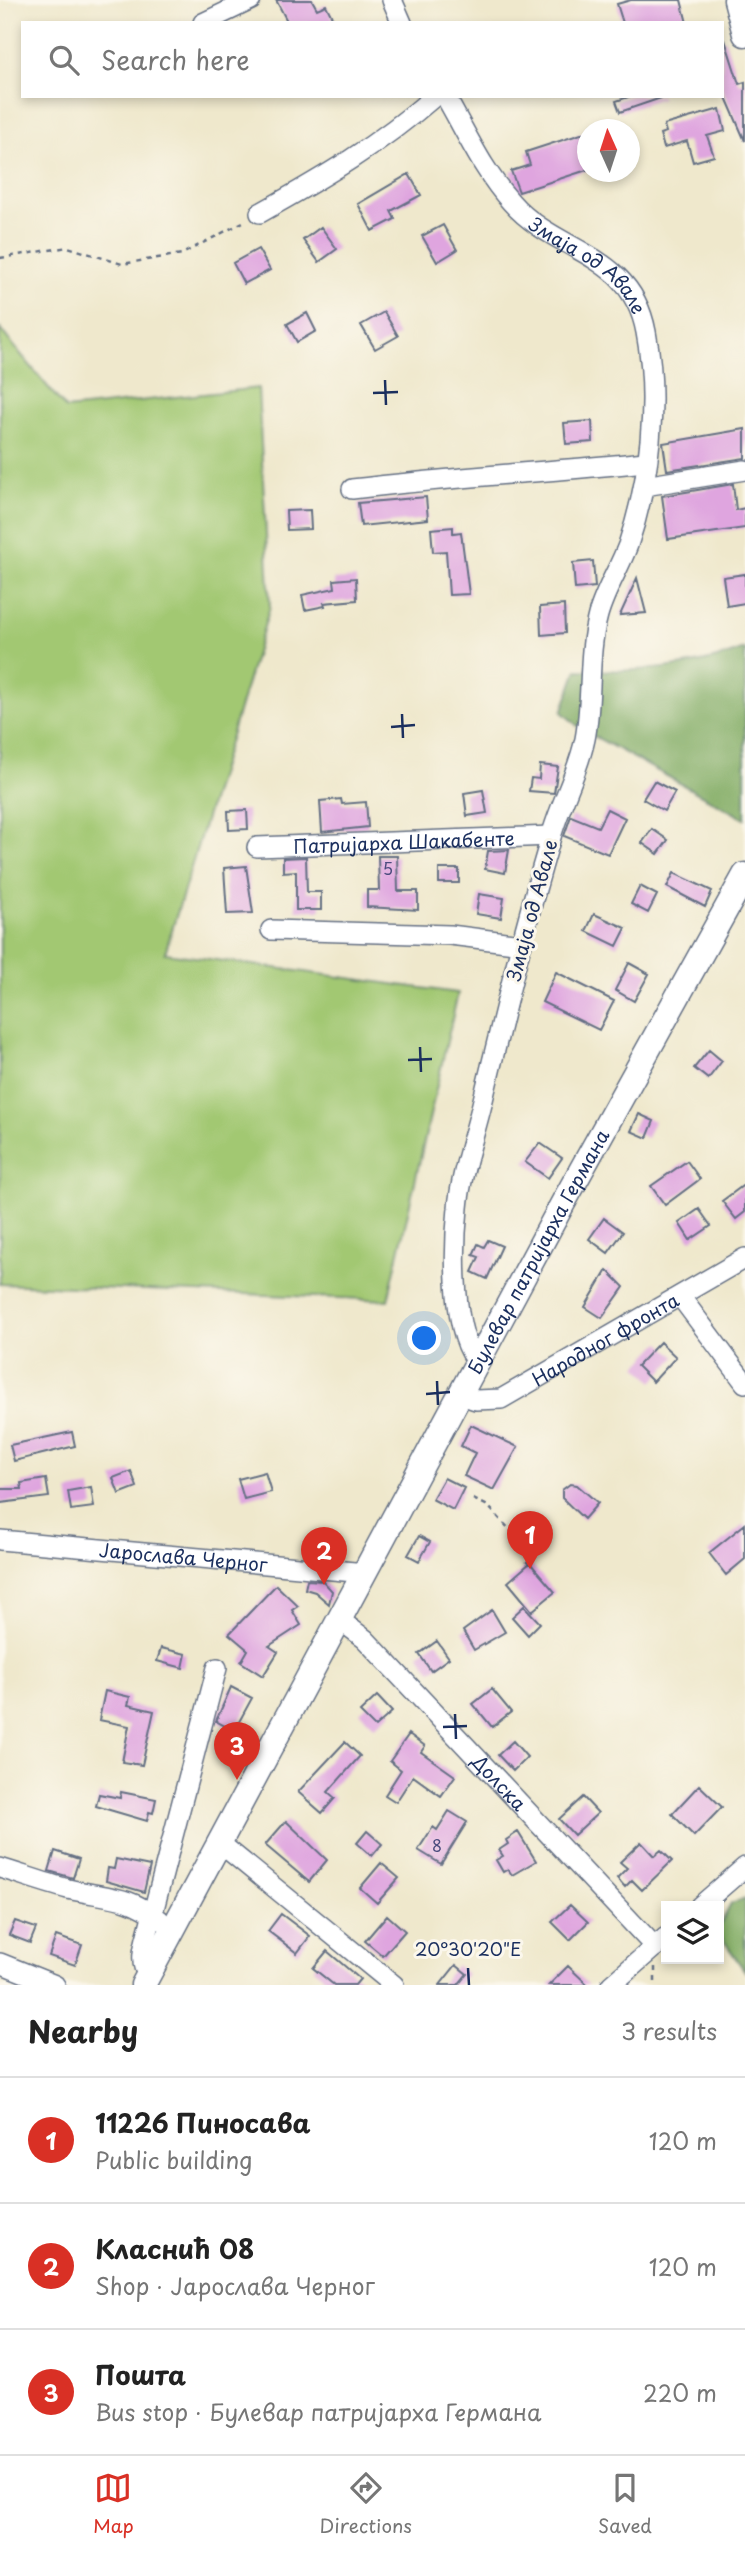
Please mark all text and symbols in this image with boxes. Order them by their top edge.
search box [21,21,724,98]
text: Search here [101,40,250,79]
icon: search [45,41,83,79]
north arrow [577,119,640,182]
street label: Змаја од Авале [524,210,654,318]
street label: Патријарха Шакабенте [293,823,515,860]
street label: Змаја од Авале [499,836,563,984]
house number: 5 [383,856,393,880]
street label: Булевар патријарха Германа [460,1124,615,1379]
street label: Народног фронта [526,1285,684,1393]
your location [407,1321,441,1355]
pin: 1 [507,1511,553,1569]
pin: 2 [301,1527,347,1585]
street label: Јарослава Черног [98,1535,269,1578]
pin: 3 [214,1722,260,1780]
street label: Долска [466,1747,533,1817]
house number: 8 [432,1833,442,1857]
map controls [661,1901,724,1964]
button: layers [661,1901,724,1964]
text: 20°30'20"E [415,1935,521,1962]
text: Nearby [28,2008,138,2053]
text: 3 results [621,2013,717,2048]
text: 11226 Пиносава [95,2103,311,2142]
text: 1 [46,2123,57,2158]
text: 120 m [649,2123,717,2158]
text: Public building [95,2142,252,2177]
text: Класнић 08 [95,2229,254,2268]
text: 2 [43,2249,59,2284]
text: 120 m [649,2249,717,2284]
text: Shop · Јарослава Черног [95,2268,375,2303]
text: Пошта [95,2355,186,2394]
text: 3 [43,2375,59,2410]
text: 220 m [643,2375,717,2410]
text: Bus stop · Булевар патријарха Германа [95,2394,541,2429]
tab: Map [93,2469,134,2539]
tab: Directions [320,2469,412,2539]
tab: Saved [598,2469,652,2539]

